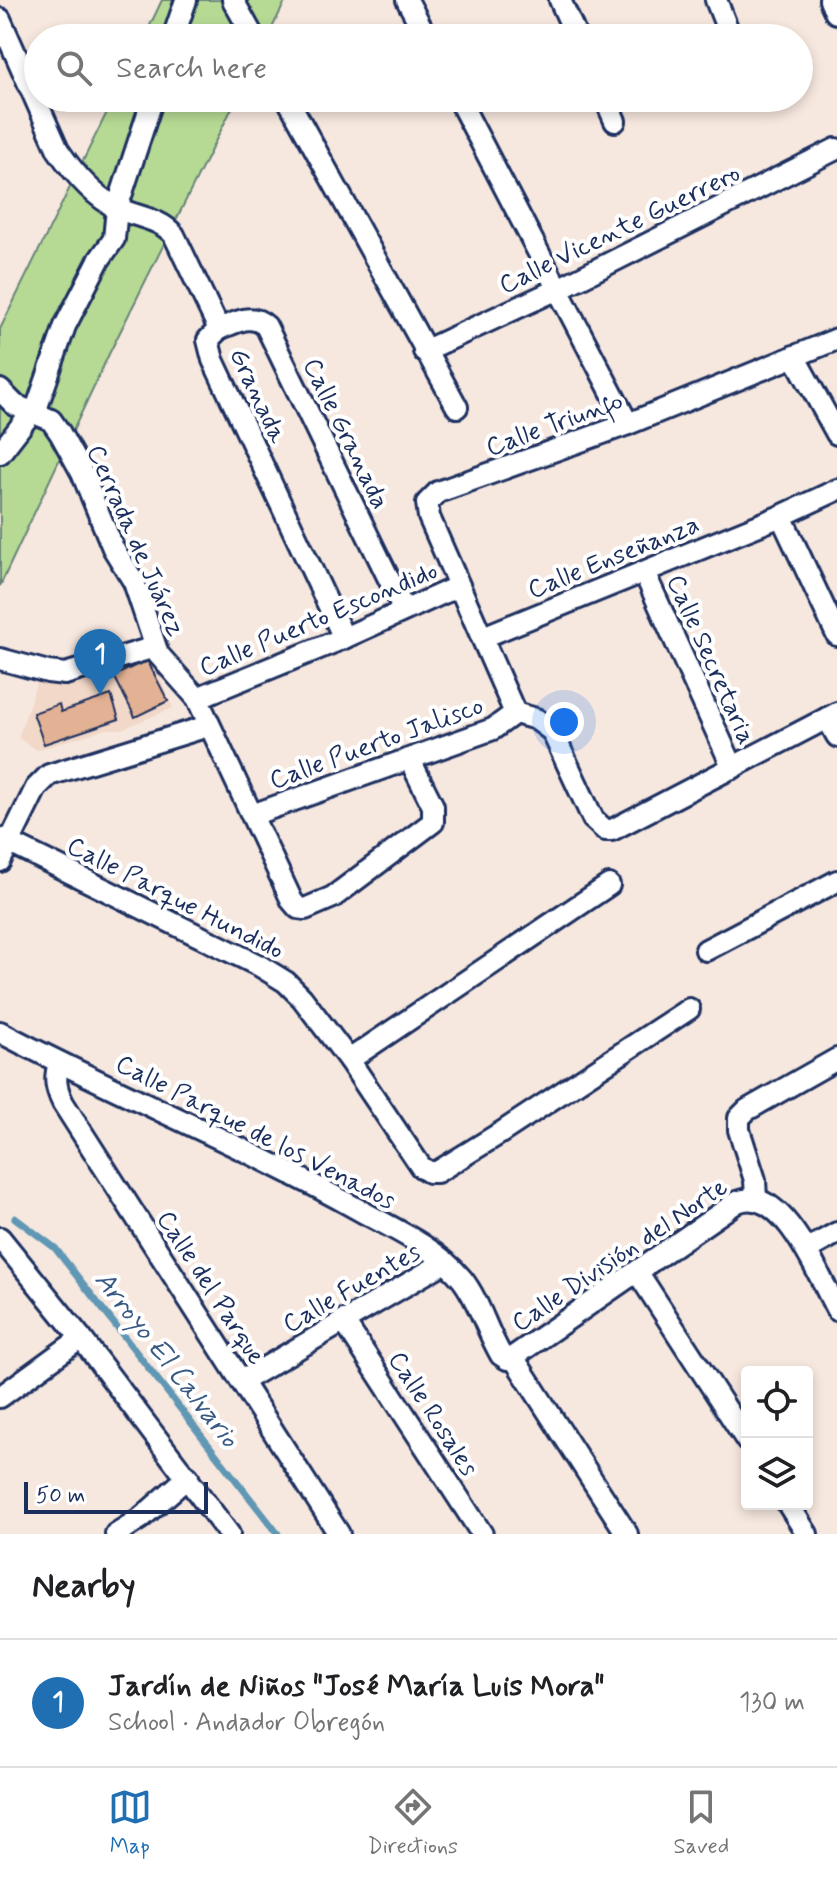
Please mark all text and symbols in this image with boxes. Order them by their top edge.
search box [24,24,813,112]
icon: search [52,46,96,90]
text: Search here [116,49,267,88]
street label: Calle Vicente Guerrero [494,157,746,303]
street label: Granada [220,343,294,449]
street label: Calle Granada [294,353,396,515]
street label: Calle Triunfo [482,384,628,467]
street label: Cerrada de Juárez [78,440,193,642]
street label: Calle Enseñanza [523,508,705,608]
street label: Calle Puerto Escondido [194,554,443,685]
street label: Calle Secretaria [658,570,763,750]
pin: 1 [74,629,126,695]
street label: Calle Puerto Jalisco [265,689,488,798]
your location [544,702,584,742]
street label: Calle Parque Hundido [61,829,289,968]
street label: Calle Parque de los Venados [109,1047,401,1218]
street label: Calle División del Norte [506,1171,735,1341]
street label: Calle del Parque [148,1204,273,1372]
street label: Calle Fuentes [277,1236,427,1342]
water label: Arroyo El Calvario [85,1264,247,1456]
street label: Calle Rosales [379,1345,485,1483]
map controls [741,1366,813,1510]
button: locate [741,1366,813,1438]
button: layers [741,1438,813,1510]
scale bar [24,1478,208,1514]
text: 50 m [36,1482,85,1510]
text: Nearby [32,1564,136,1609]
text: Jardín de Niños "José María Luis Mora" [108,1667,604,1706]
text: 1 [52,1686,64,1720]
text: 130 m [739,1686,805,1720]
text: School · Andador Obregón [108,1706,385,1740]
tab: Map [108,1785,152,1861]
tab: Directions [367,1785,458,1861]
tab: Saved [674,1785,729,1861]

